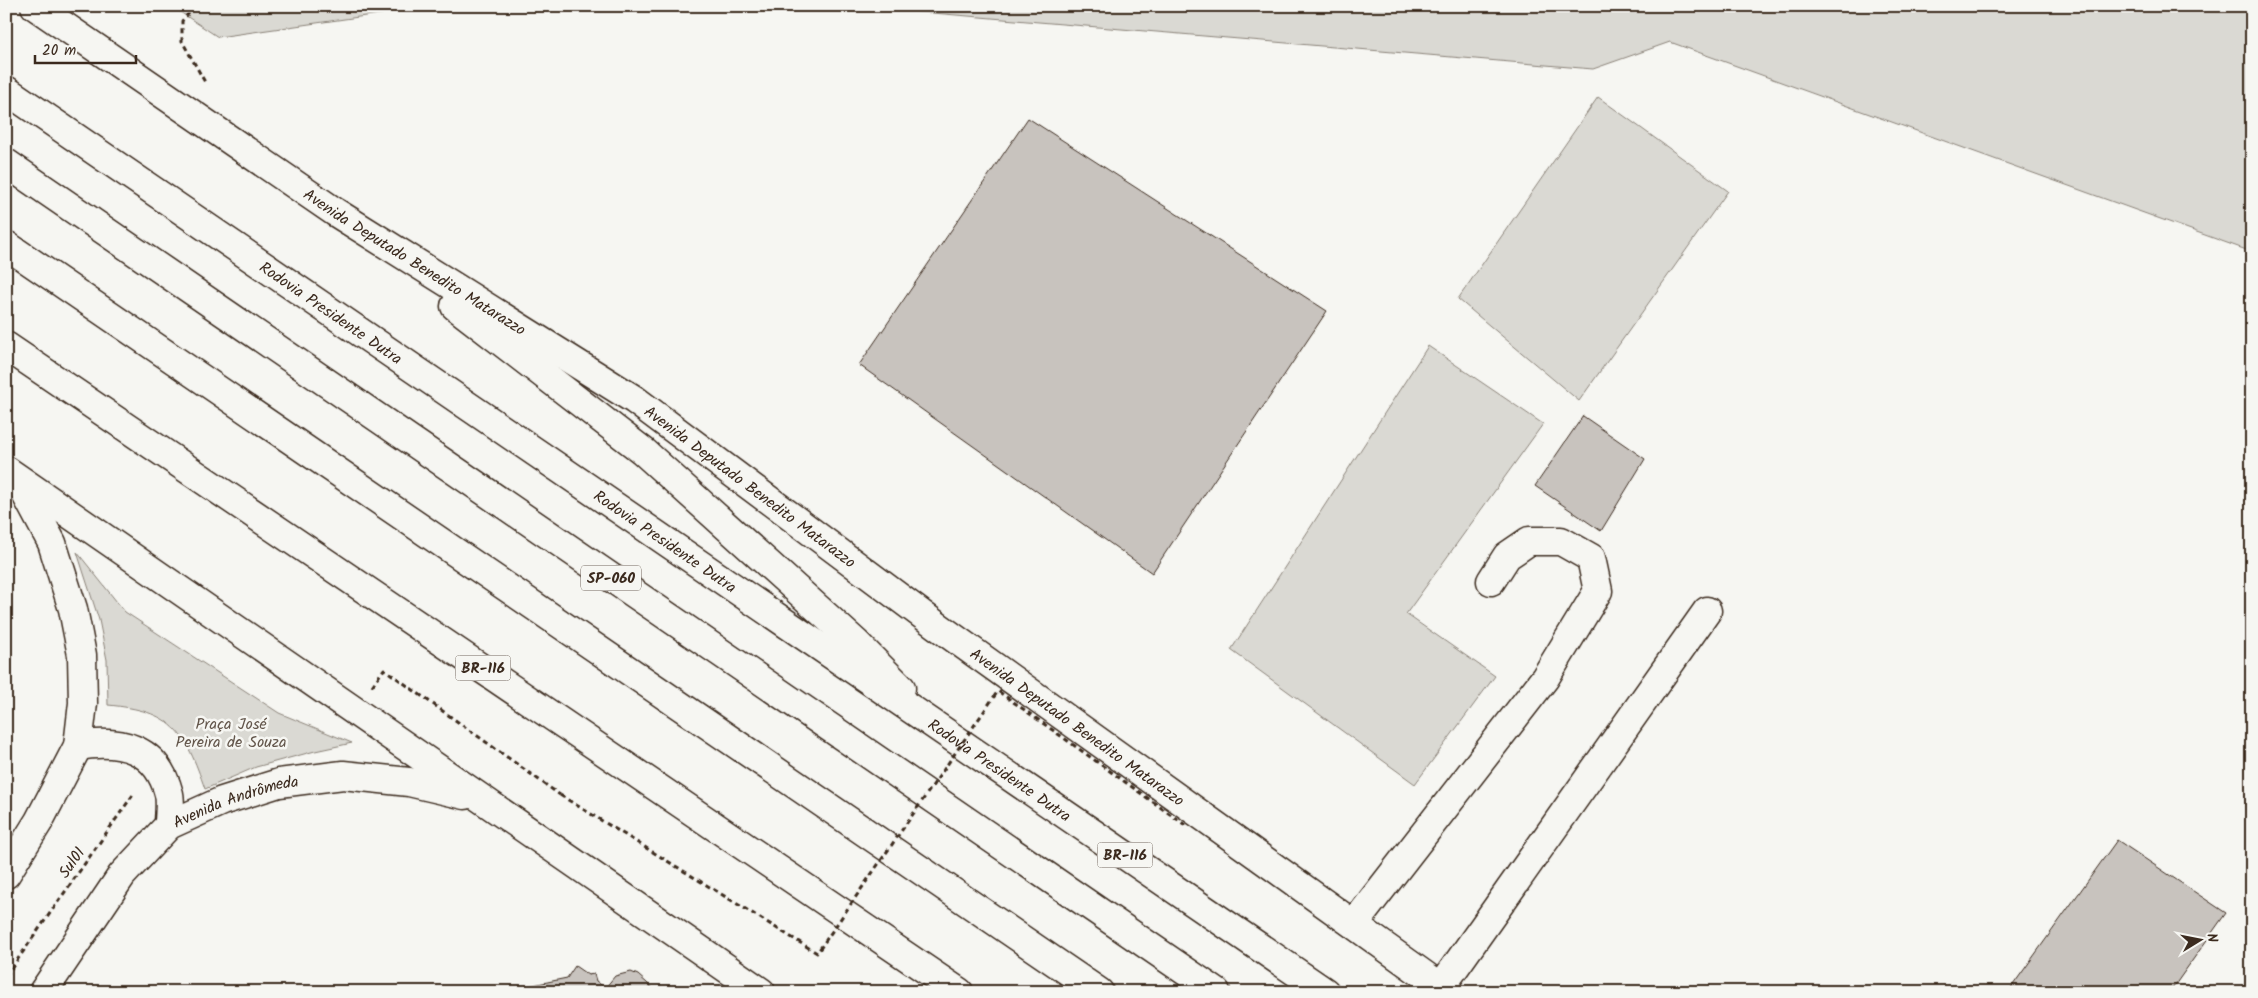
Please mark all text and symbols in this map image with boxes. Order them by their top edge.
scale bar [35,32,136,64]
text: 20 m [42,39,76,63]
street label: Avenida Deputado Benedito Matarazzo [298,183,530,343]
street label: Rodovia Presidente Dutra [254,256,407,372]
street label: Avenida Deputado Benedito Matarazzo [638,400,861,575]
street label: Rodovia Presidente Dutra [588,484,741,600]
road number: SP-060 [581,566,641,590]
street label: Avenida Deputado Benedito Matarazzo [964,642,1189,813]
road number: BR-116 [456,656,510,680]
park label: Praça José Pereira de Souza [176,712,287,755]
street label: Rodovia Presidente Dutra [922,713,1076,829]
street label: Avenida Andrômeda [169,770,300,836]
street label: Sul01 [52,842,92,884]
road number: BR-116 [1098,842,1152,868]
north arrow [2176,916,2226,966]
text: N [2200,932,2223,944]

